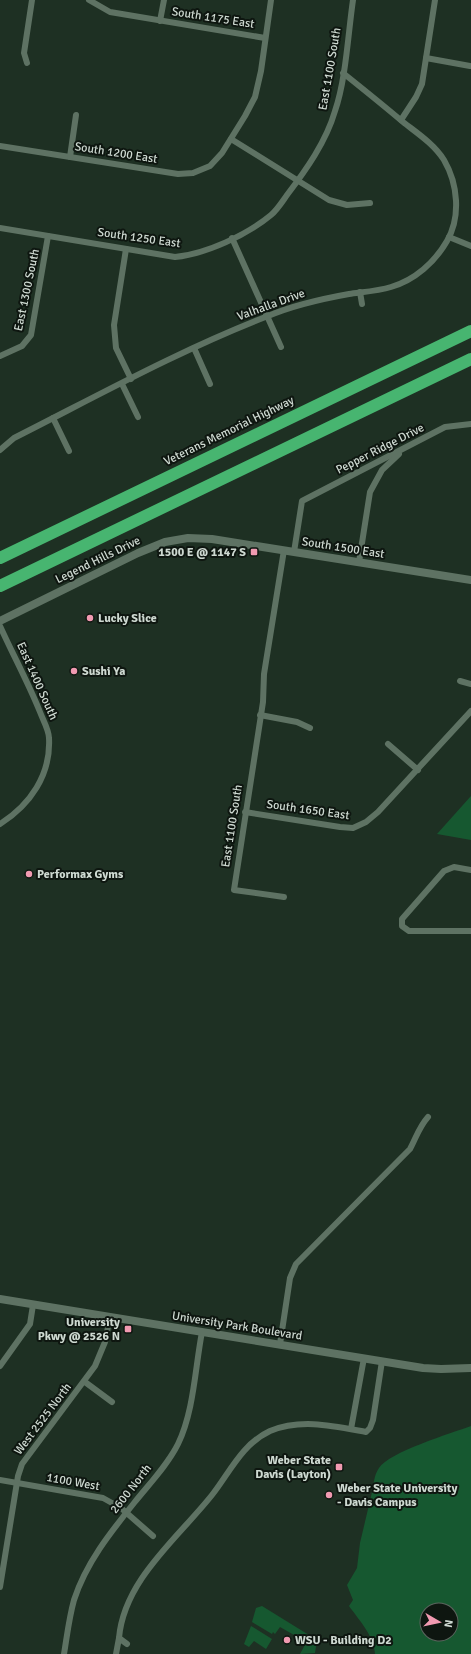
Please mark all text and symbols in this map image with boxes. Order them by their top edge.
street label: South 1175 East [171,4,255,32]
street label: East 1100 South [315,27,345,111]
street label: South 1200 East [74,139,158,167]
street label: South 1250 East [97,225,181,251]
street label: East 1300 South [11,248,43,332]
street label: Valhalla Drive [235,286,307,324]
street label: Veterans Memorial Highway [161,393,297,469]
street label: Pepper Ridge Drive [333,420,427,478]
street label: Legend Hills Drive [53,533,143,587]
street label: South 1500 East [301,534,385,562]
place label: 1500 E @ 1147 S [158,545,246,560]
marker: 1500 E @ 1147 S [249,547,259,557]
place label: Lucky Slice [98,611,157,626]
marker: Lucky Slice [85,613,95,623]
street label: East 1400 South [13,640,61,722]
place label: Sushi Ya [82,664,125,679]
marker: Sushi Ya [69,666,79,676]
street label: East 1100 South [218,784,246,868]
street label: South 1650 East [266,797,350,823]
place label: Performax Gyms [37,867,124,882]
marker: Performax Gyms [24,869,34,879]
street label: University Park Boulevard [171,1308,303,1344]
place label: University Pkwy @ 2526 N [38,1315,120,1344]
marker: University Pkwy @ 2526 N [123,1324,133,1334]
street label: West 2525 North [11,1380,75,1458]
place label: Weber State Davis (Layton) [255,1453,331,1482]
street label: 2600 North [107,1461,155,1517]
marker: Weber State Davis (Layton) [334,1462,344,1472]
street label: 1100 West [45,1470,101,1494]
place label: Weber State University - Davis Campus [337,1481,457,1510]
marker: Weber State University - Davis Campus [324,1490,334,1500]
north arrow [419,1602,459,1642]
text: N [441,1619,455,1628]
place label: WSU - Building D2 [295,1633,392,1648]
marker: WSU - Building D2 [282,1635,292,1645]

